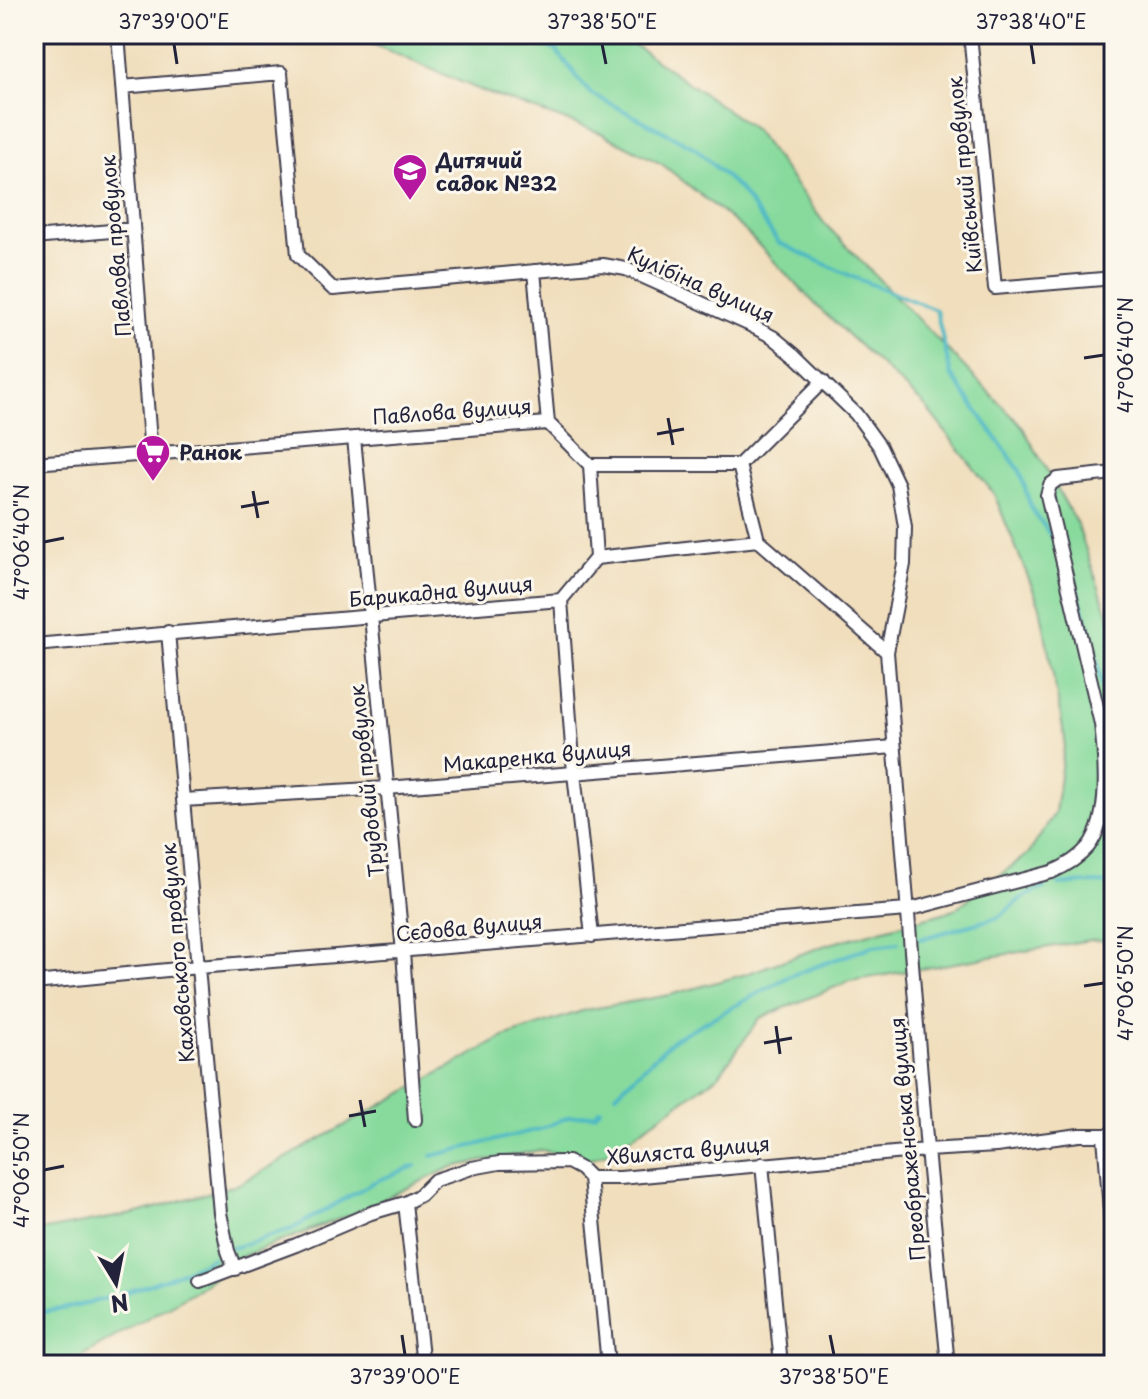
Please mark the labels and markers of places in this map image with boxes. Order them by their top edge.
place label: Дитячий садок №32 [435,145,557,198]
school or university icon: Дитячий садок №32 [391,152,429,202]
supermarket icon: Ранок [134,433,172,483]
place label: Ранок [179,437,242,467]

